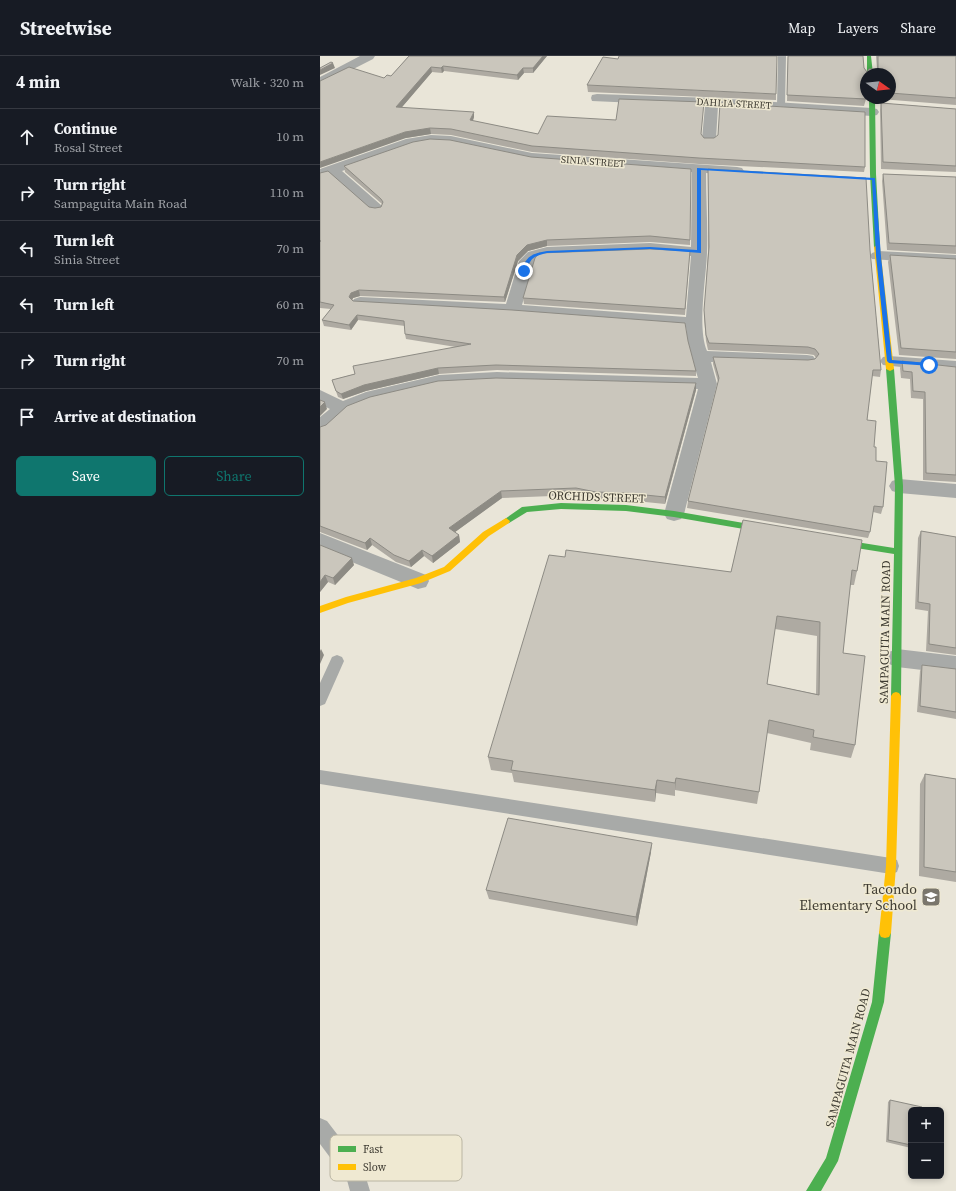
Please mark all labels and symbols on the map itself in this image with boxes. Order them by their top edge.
north arrow [860,68,896,104]
street label: DAHLIA STREET [696,95,772,112]
street label: SINIA STREET [560,153,626,170]
route end [515,262,533,280]
route start [920,356,938,374]
street label: ORCHIDS STREET [548,487,647,507]
street label: SAMPAGUITA MAIN ROAD [876,560,894,704]
place label: Tacondo Elementary School [799,879,917,915]
school or university icon: Tacondo Elementary School [920,886,942,908]
street label: SAMPAGUITA MAIN ROAD [822,987,874,1129]
legend [330,1135,462,1181]
text: Fast [363,1142,383,1157]
text: Slow [363,1160,387,1175]

